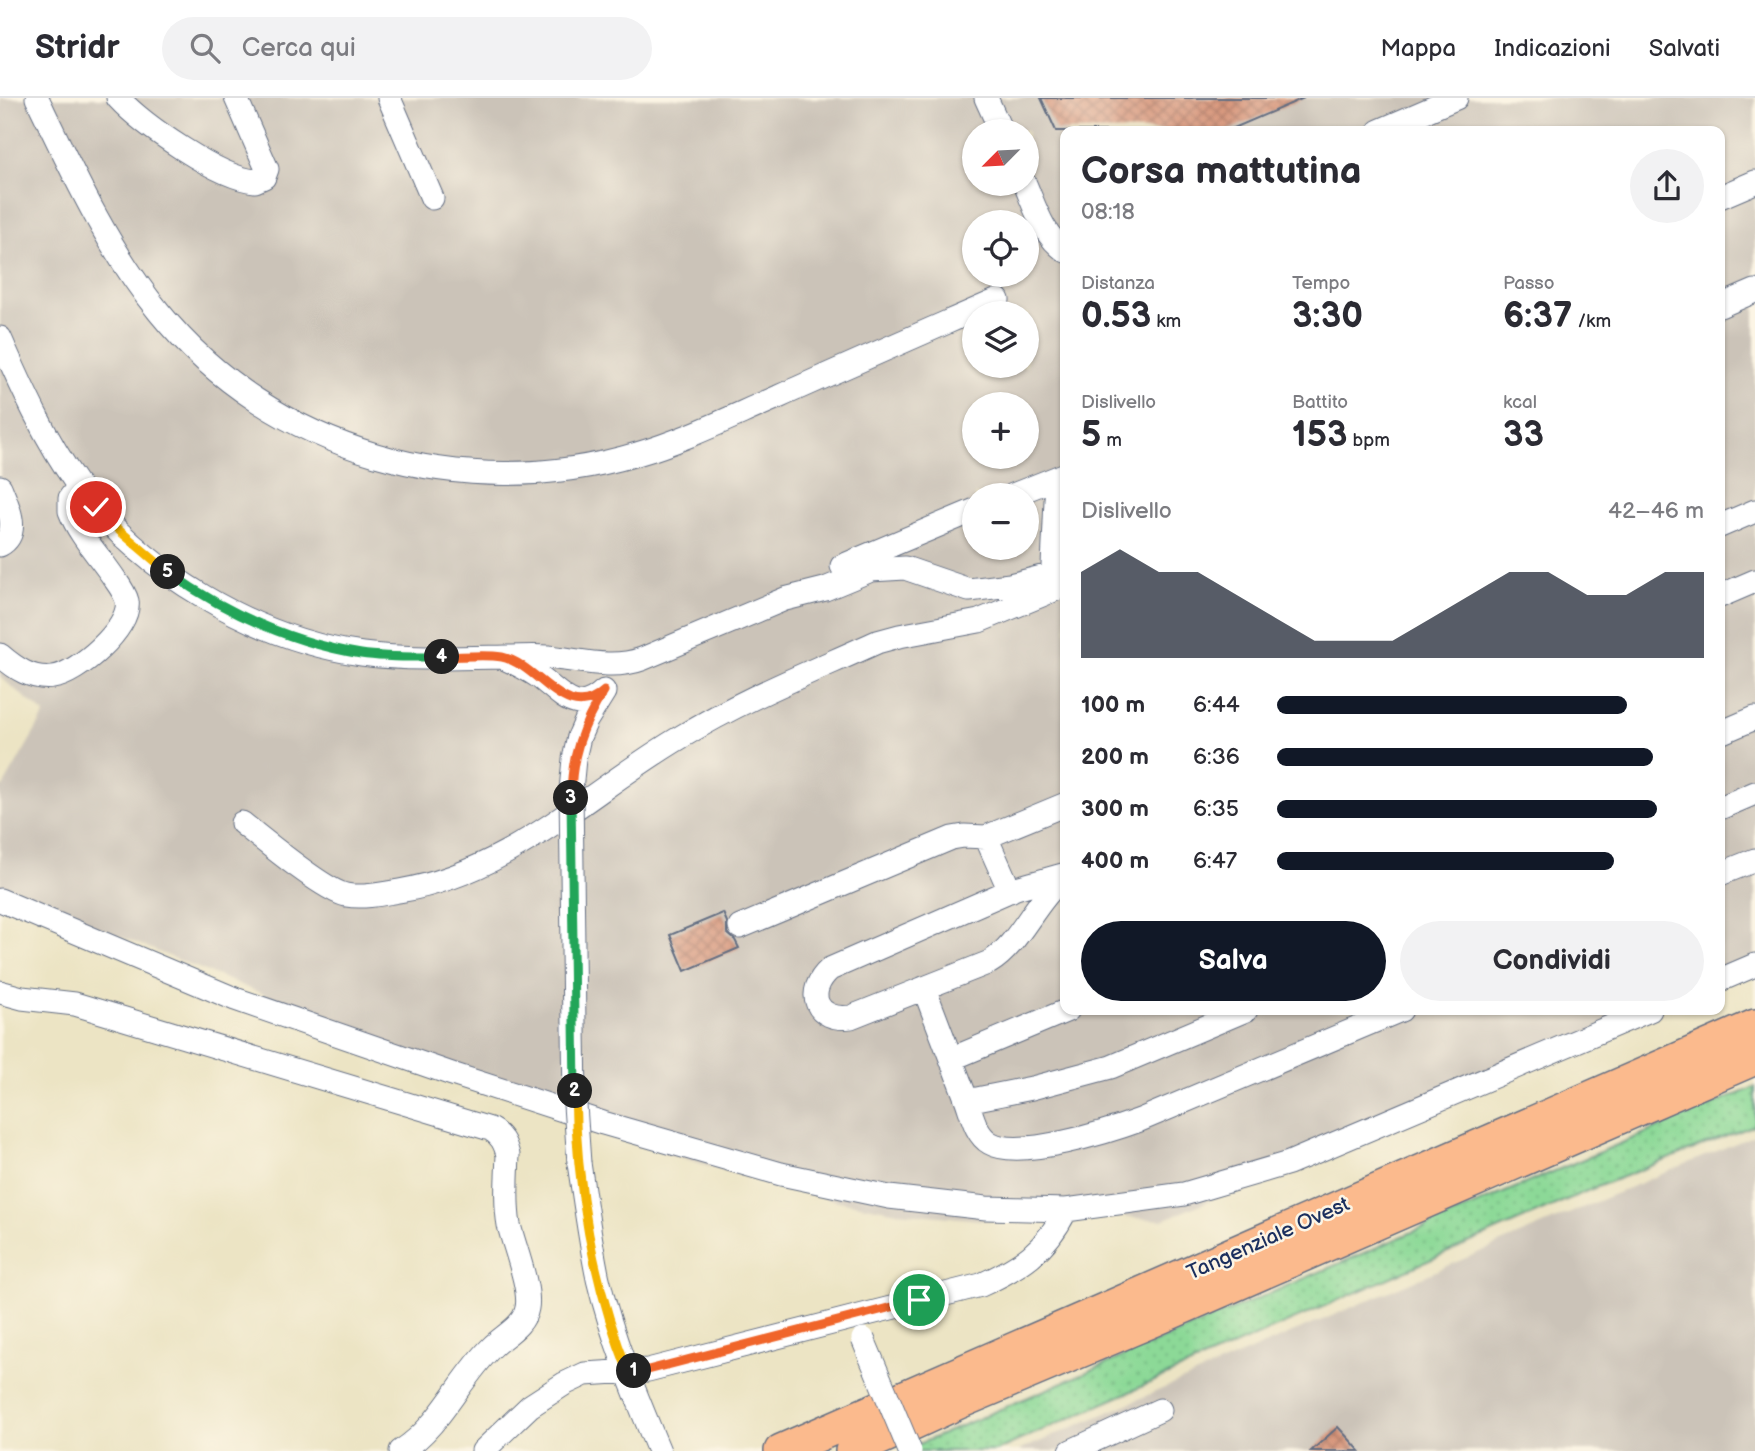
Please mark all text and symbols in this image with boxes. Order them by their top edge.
search box [162,17,652,80]
text: Stridr [35,28,120,68]
icon: search [186,29,224,67]
text: Cerca qui [242,33,356,64]
text: Mappa [1380,34,1456,63]
text: Indicazioni [1494,34,1611,63]
text: Salvati [1649,34,1720,63]
north arrow [962,119,1040,196]
map controls [962,119,1039,560]
text: Corsa mattutina [1081,149,1362,194]
button: share [1630,149,1704,223]
text: 08:18 [1081,198,1135,226]
button: locate [962,210,1039,287]
text: Distanza [1081,272,1155,295]
text: Tempo [1292,272,1350,295]
text: Passo [1503,272,1555,295]
text: 0.53 [1081,295,1151,338]
text: 3:30 [1292,295,1363,338]
text: 6:37 [1503,295,1572,338]
button: layers [962,301,1039,378]
text: km [1151,310,1181,333]
text: /km [1572,310,1611,333]
text: Dislivello [1081,391,1156,414]
text: Battito [1292,391,1348,414]
text: kcal [1503,391,1537,414]
button: + [962,392,1039,469]
text: 5 [1081,414,1101,457]
text: 153 [1292,414,1347,457]
text: 33 [1503,414,1544,457]
text: m [1101,429,1122,452]
text: bpm [1347,429,1390,452]
pin [66,477,126,537]
button: − [962,483,1039,560]
icon: check [77,488,115,526]
text: Dislivello [1081,497,1172,525]
text: 42–46 m [1608,497,1704,525]
pin: 5 [150,554,186,589]
text: 5 [162,560,173,583]
pin: 4 [424,640,460,674]
text: 4 [436,645,447,668]
text: 100 m [1081,691,1145,719]
text: 6:44 [1193,691,1240,719]
text: 200 m [1081,743,1149,771]
text: 6:36 [1193,743,1240,771]
pin: 3 [554,780,588,816]
text: 3 [565,786,576,809]
text: 300 m [1081,795,1149,823]
text: 6:35 [1193,795,1239,823]
text: 400 m [1081,847,1149,875]
text: 6:47 [1193,847,1237,875]
button: Salva [1081,921,1386,1001]
button: Condividi [1400,921,1704,1001]
pin: 2 [558,1074,592,1108]
text: 2 [569,1079,580,1102]
street label: Tangenziale Ovest [1183,1191,1354,1286]
pin [889,1270,949,1330]
icon: arrive [900,1281,938,1319]
pin: 1 [616,1354,652,1388]
text: 1 [630,1359,638,1382]

